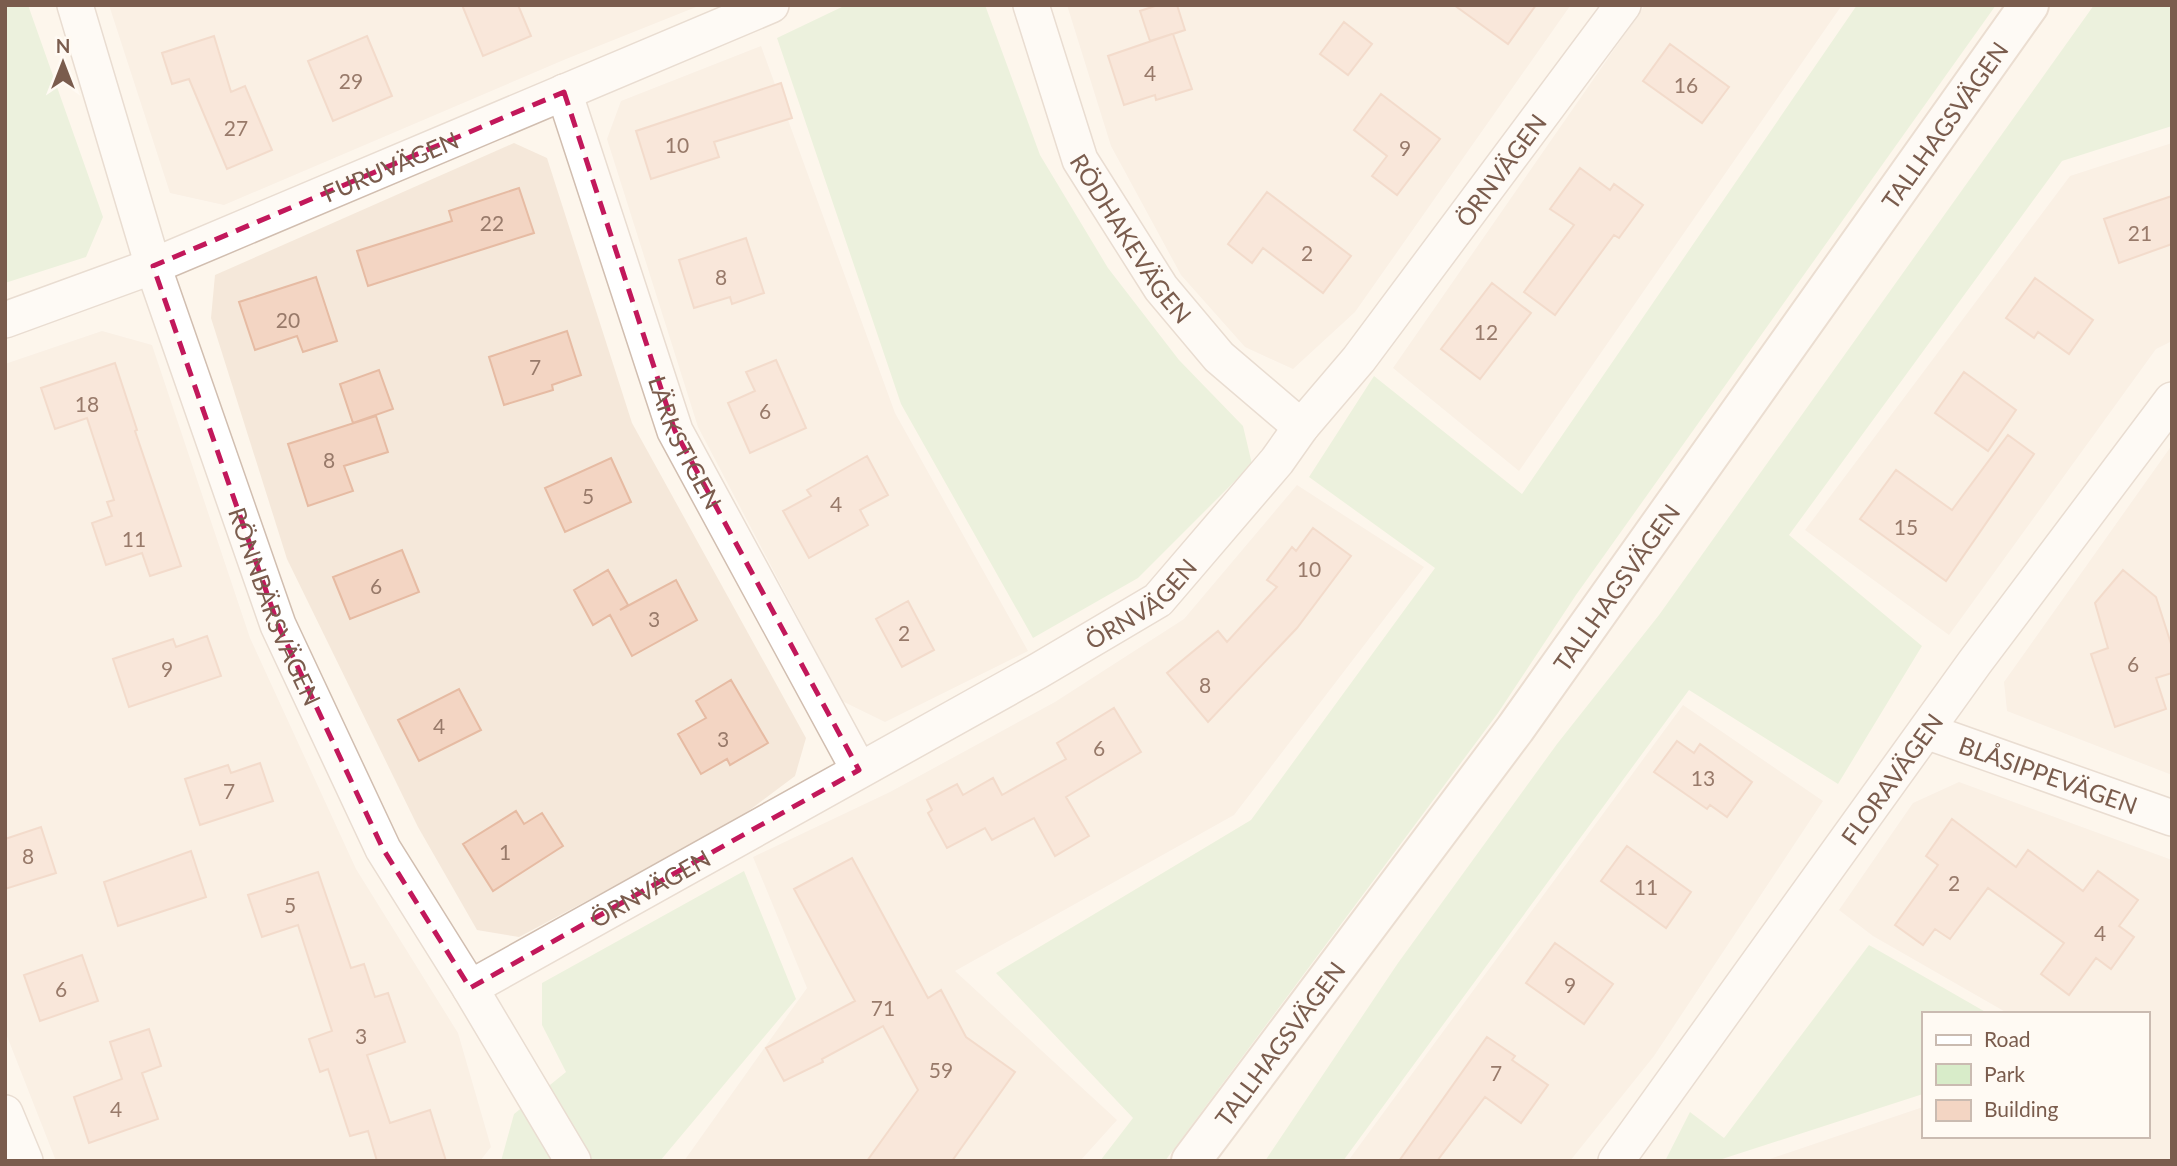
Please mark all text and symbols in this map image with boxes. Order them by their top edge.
north arrow [28,28,98,98]
text: N [56,34,70,57]
street label: TALLHAGSVÄGEN [1875,36,2013,214]
house number: 4 [1144,60,1156,85]
house number: 29 [339,68,363,93]
house number: 16 [1674,72,1698,97]
street label: ÖRNVÄGEN [1449,108,1552,232]
house number: 27 [224,115,248,140]
street label: FURUVÄGEN [318,124,462,207]
house number: 10 [665,132,689,157]
house number: 9 [1399,135,1411,160]
street label: RÖDHAKEVÄGEN [1065,148,1198,328]
house number: 22 [480,210,504,235]
house number: 21 [2128,220,2152,245]
house number: 2 [1301,240,1313,265]
house number: 8 [715,264,727,289]
house number: 20 [276,307,300,332]
house number: 12 [1474,319,1498,344]
house number: 7 [529,354,541,379]
street label: LÄRKSTIGEN [643,372,729,513]
house number: 18 [75,391,99,416]
house number: 6 [759,398,771,423]
house number: 8 [323,447,335,472]
house number: 5 [582,483,594,508]
house number: 4 [830,491,842,516]
street label: TALLHAGSVÄGEN [1546,498,1685,676]
street label: RÖNNBÄRSVÄGEN [224,503,328,710]
house number: 15 [1894,514,1918,539]
house number: 11 [122,526,146,551]
street label: ÖRNVÄGEN [1080,552,1202,654]
house number: 10 [1297,556,1321,581]
house number: 6 [370,573,382,598]
house number: 3 [648,606,660,631]
house number: 2 [898,620,910,645]
house number: 6 [2127,651,2139,676]
house number: 9 [161,656,173,681]
house number: 8 [1199,672,1211,697]
street label: FLORAVÄGEN [1834,707,1948,850]
house number: 4 [433,713,445,738]
house number: 3 [717,726,729,751]
street label: BLÅSIPPEVÄGEN [1956,729,2142,819]
house number: 6 [1093,735,1105,760]
house number: 13 [1691,765,1715,790]
house number: 7 [223,778,235,803]
house number: 1 [499,839,511,864]
house number: 8 [22,843,34,868]
street label: ÖRNVÄGEN [585,843,715,933]
house number: 2 [1948,870,1960,895]
house number: 11 [1634,874,1658,899]
house number: 5 [284,892,296,917]
house number: 4 [2094,920,2106,945]
street label: TALLHAGSVÄGEN [1208,955,1350,1131]
house number: 9 [1564,972,1576,997]
house number: 6 [55,976,67,1001]
house number: 71 [871,995,895,1020]
legend [1922,1012,2149,1138]
house number: 3 [355,1023,367,1048]
text: Road [1984,1026,2031,1051]
house number: 59 [929,1057,953,1082]
house number: 7 [1490,1060,1502,1085]
text: Park [1984,1061,2025,1086]
house number: 4 [110,1096,122,1121]
text: Building [1984,1096,2059,1121]

